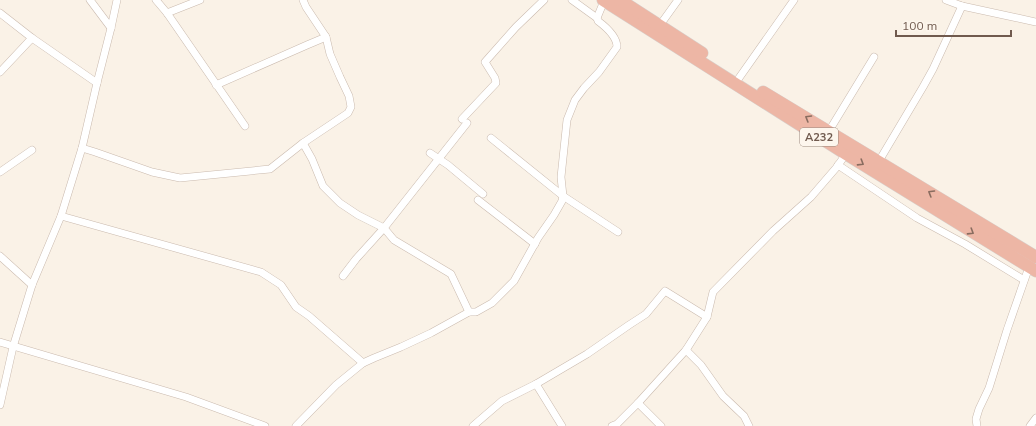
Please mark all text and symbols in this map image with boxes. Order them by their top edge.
scale bar [896,12,1011,38]
text: 100 m [902,18,937,33]
one-way arrow [805,116,812,123]
road number: A232 [800,128,838,146]
one-way arrow [857,158,864,166]
one-way arrow [928,190,935,198]
one-way arrow [967,227,974,234]

